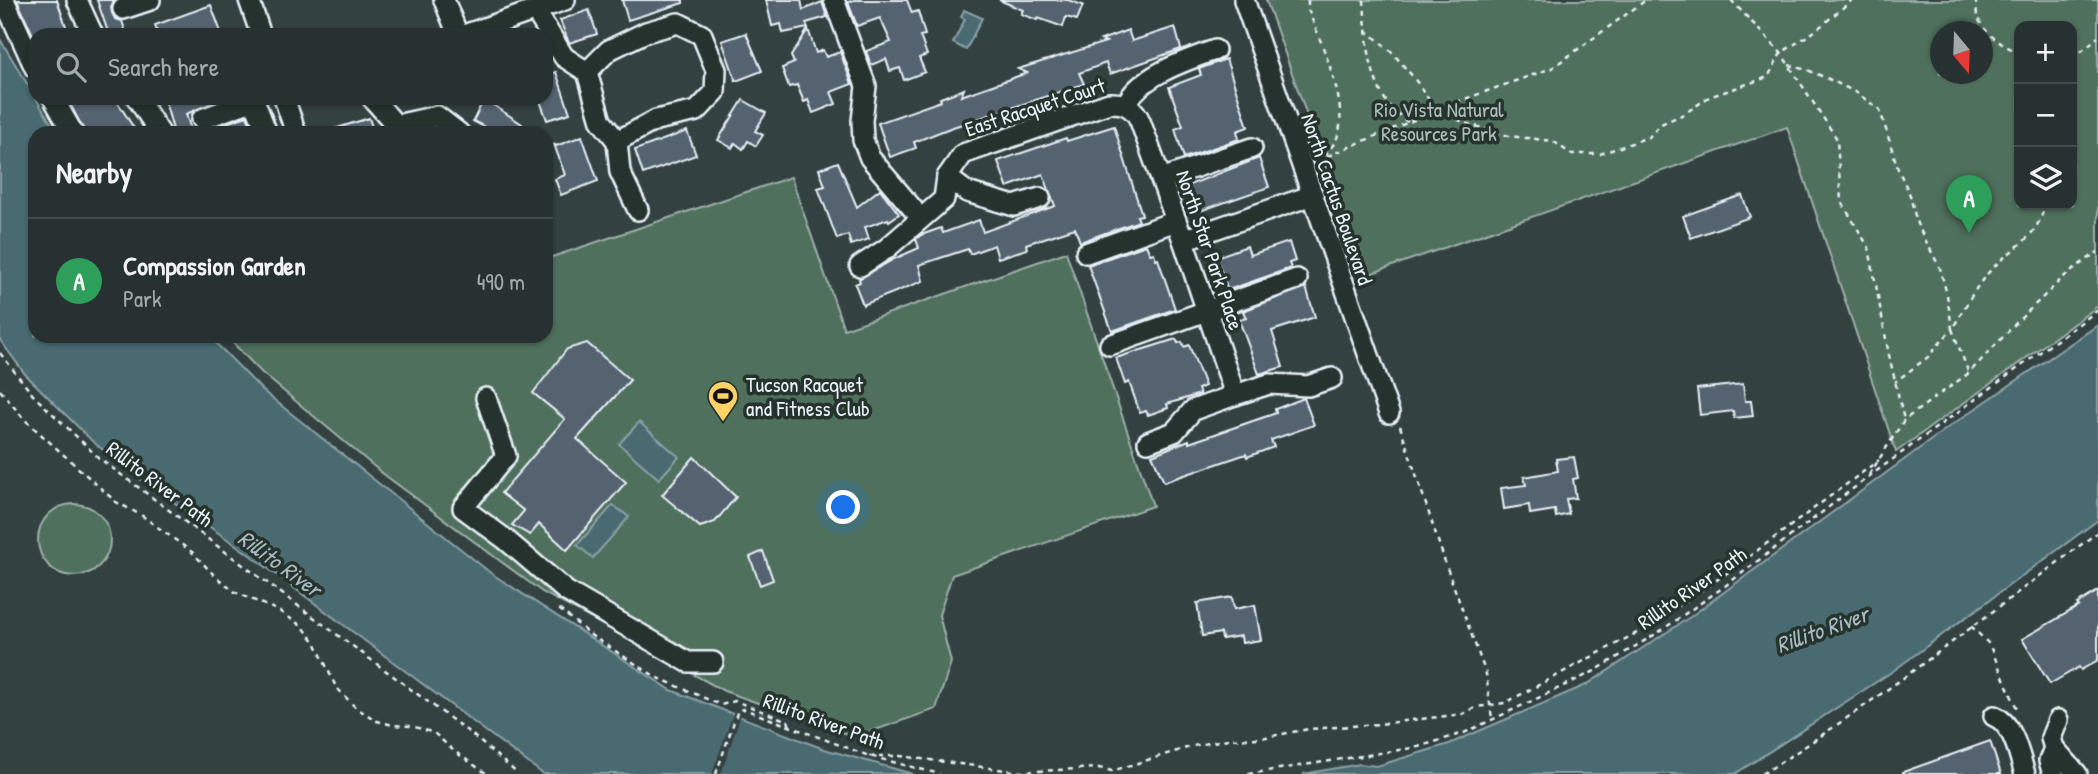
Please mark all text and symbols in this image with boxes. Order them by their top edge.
north arrow [1930,21,1993,84]
map controls [2014,21,2077,210]
button: + [2014,21,2077,84]
search box [28,28,553,105]
icon: search [52,48,90,86]
text: Search here [108,49,219,84]
street label: East Racquet Court [961,70,1110,143]
button: − [2014,84,2077,147]
park label: Rio Vista Natural Resources Park [1374,95,1504,148]
street label: North Cactus Boulevard [1294,109,1380,289]
button: layers [2014,147,2077,210]
text: Nearby [56,152,132,192]
street label: North Star Park Place [1169,166,1251,334]
pin: A [1946,175,1992,233]
text: Compassion Garden [123,248,306,283]
text: A [73,266,85,297]
text: 490 m [477,266,525,297]
text: Park [123,283,161,314]
place label: Tucson Racquet and Fitness Club [746,370,870,423]
sports icon: Tucson Racquet and Fitness Club [706,379,740,423]
street label: Rillito River Path [101,434,219,534]
your location [826,490,860,524]
water label: Rillito River [232,522,330,606]
street label: Rillito River Path [1632,540,1752,636]
water label: Rillito River [1772,597,1875,660]
street label: Rillito River Path [759,686,889,756]

